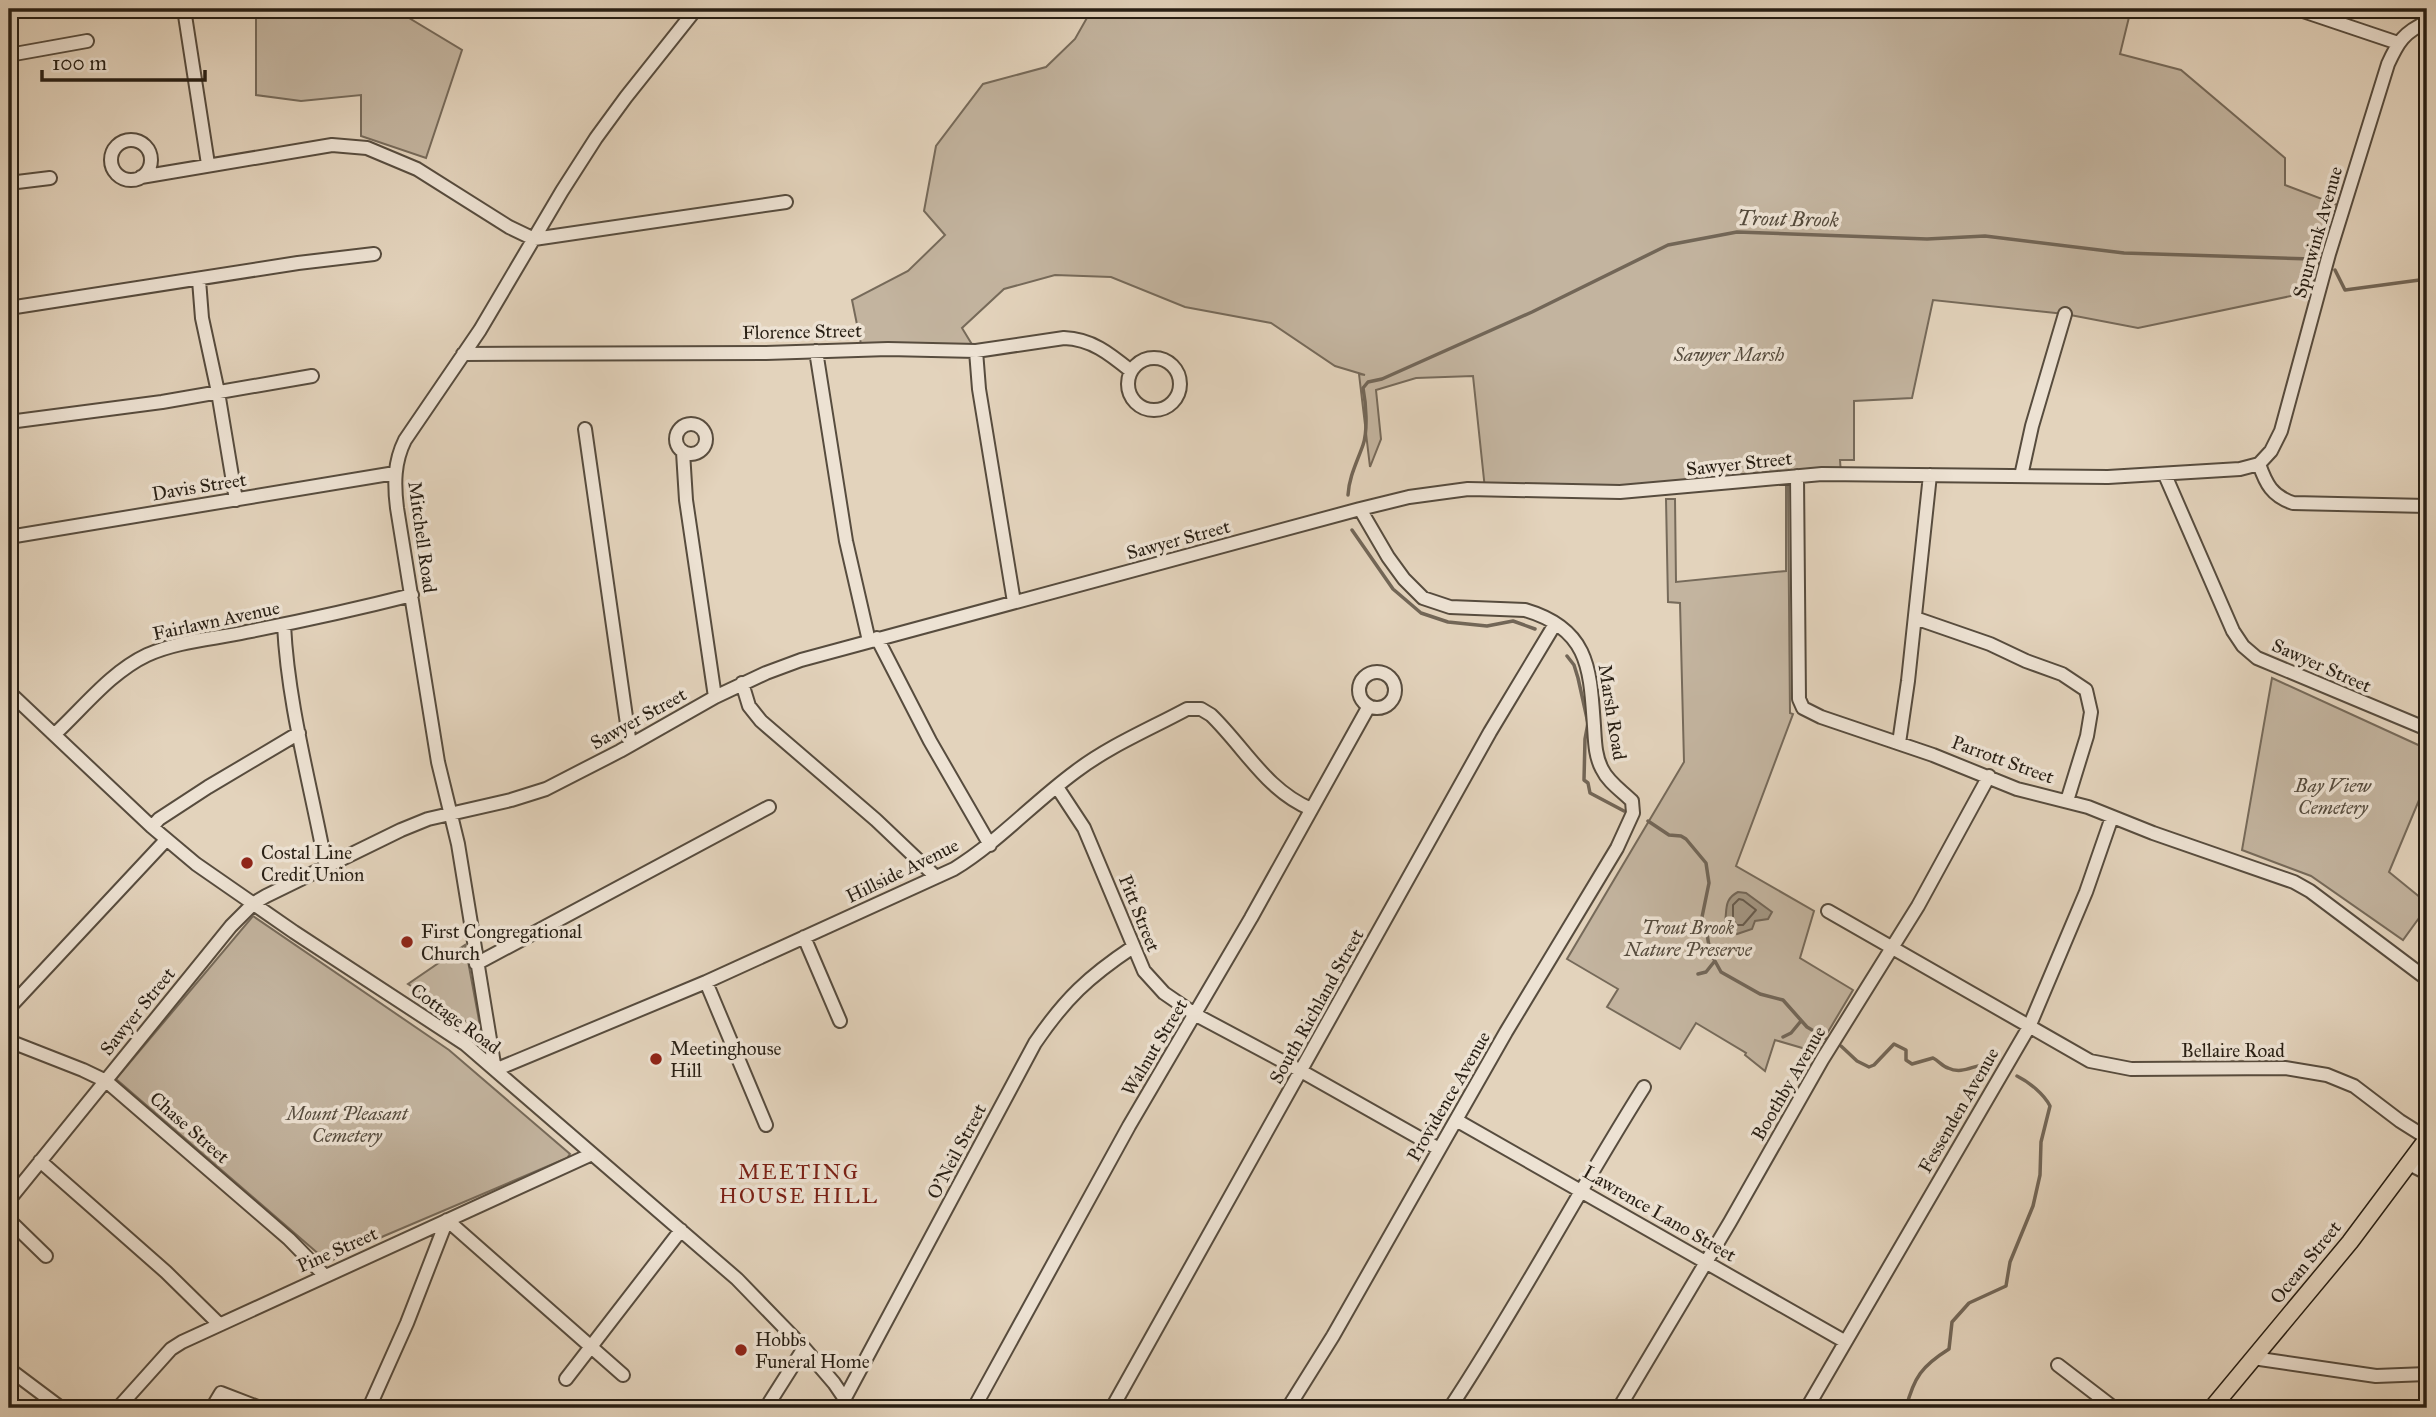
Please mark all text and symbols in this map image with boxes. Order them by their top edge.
scale bar [42,38,205,82]
text: 100 m [52,50,107,76]
street label: Spurwink Avenue [2288,164,2347,301]
water label: Trout Brook [1737,205,1840,233]
street label: Florence Street [742,319,862,344]
park label: Sawyer Marsh [1673,343,1784,366]
street label: Sawyer Street [1685,446,1793,480]
street label: Davis Street [150,468,248,505]
street label: Mitchell Road [403,480,442,595]
street label: Sawyer Street [1124,515,1233,564]
street label: Fairlawn Avenue [151,596,282,645]
street label: Sawyer Street [2269,633,2375,698]
street label: Marsh Road [1594,662,1632,762]
street label: Sawyer Street [586,682,691,754]
street label: Parrott Street [1949,730,2057,789]
park label: Bay View Cemetery [2294,774,2372,819]
street label: Hillside Avenue [842,833,962,908]
place label: Costal Line Credit Union [261,841,364,886]
marker: Costal Line Credit Union [239,855,255,871]
street label: Pitt Street [1114,871,1165,955]
park label: Trout Brook Nature Preserve [1623,916,1753,961]
place label: First Congregational Church [421,920,583,965]
street label: South Richland Street [1264,925,1369,1088]
marker: First Congregational Church [399,934,415,950]
street label: Sawyer Street [95,963,180,1060]
street label: Cottage Road [406,978,506,1060]
street label: Walnut Street [1117,995,1192,1100]
street label: Boothby Avenue [1746,1022,1830,1145]
street label: Providence Avenue [1402,1027,1495,1165]
place label: Meetinghouse Hill [670,1037,782,1082]
street label: Bellaire Road [2181,1039,2285,1062]
street label: Fessenden Avenue [1913,1043,2004,1177]
marker: Meetinghouse Hill [648,1051,664,1067]
street label: Chase Street [145,1087,234,1168]
street label: O'Neil Street [922,1099,991,1203]
park label: Mount Pleasant Cemetery [284,1102,409,1147]
district label: MEETING HOUSE HILL [719,1159,879,1209]
street label: Lawrence Lano Street [1579,1160,1741,1267]
street label: Ocean Street [2265,1216,2346,1308]
street label: Pine Street [293,1221,381,1277]
place label: Hobbs Funeral Home [755,1328,870,1373]
marker: Hobbs Funeral Home [733,1342,749,1358]

